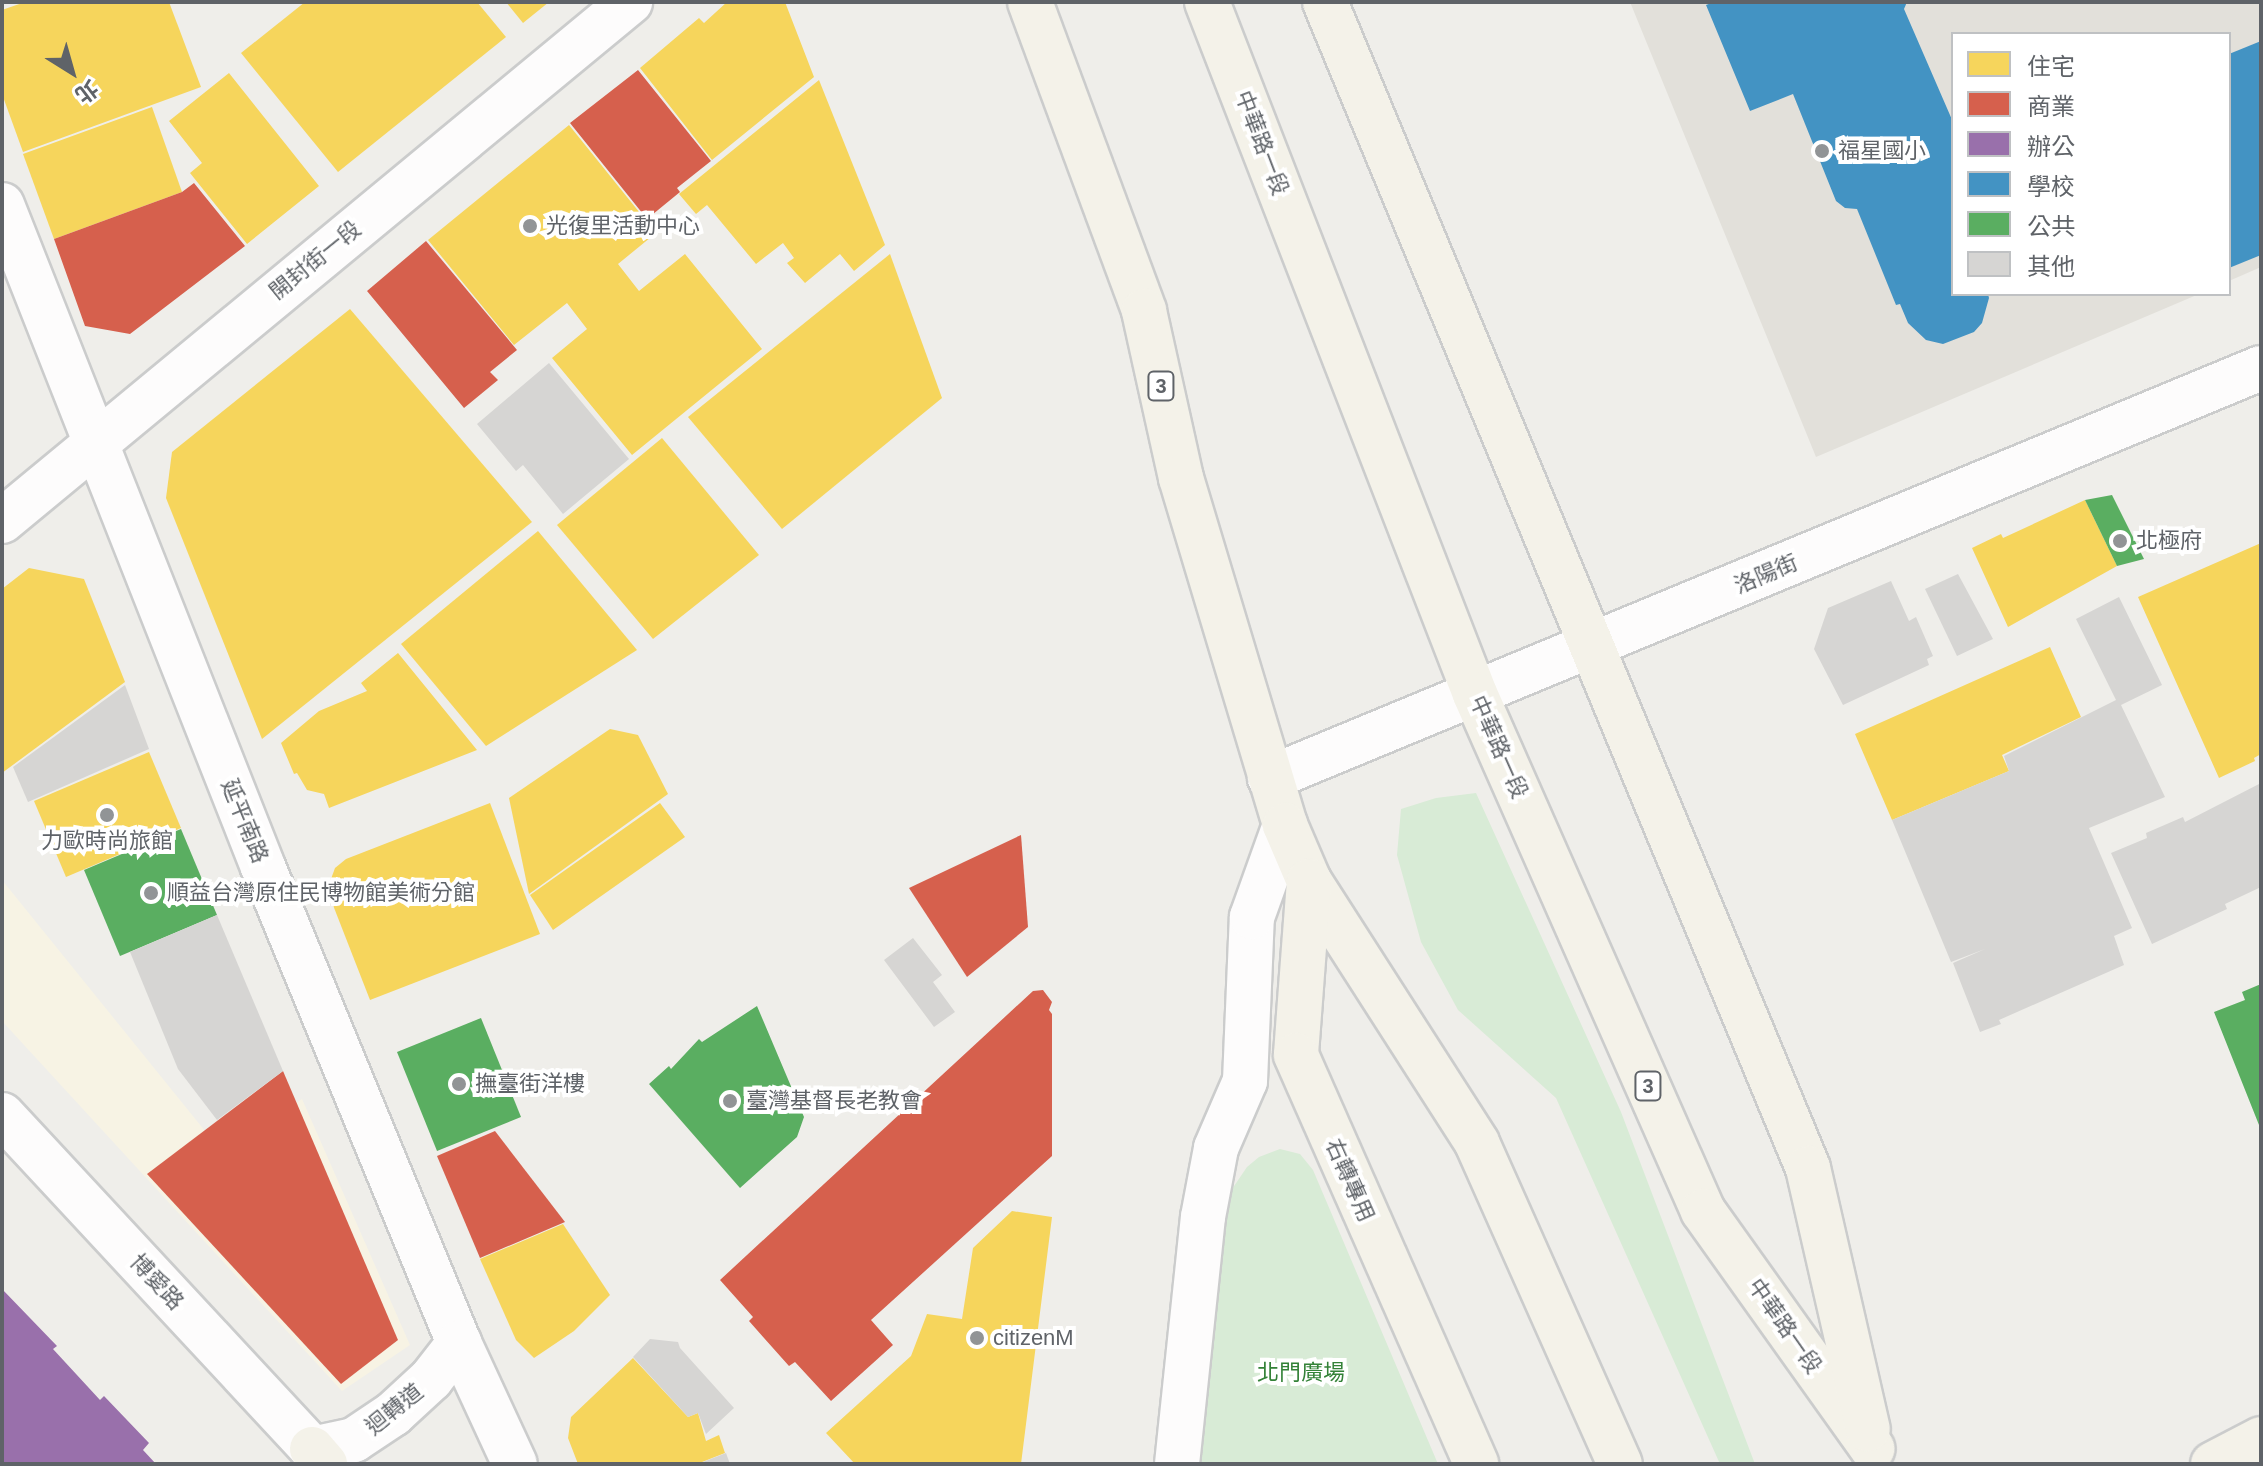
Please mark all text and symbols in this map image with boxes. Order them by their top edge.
north arrow [32,32,112,112]
legend [1951,32,2231,296]
text: 住宅 [2027,53,2075,80]
text: 北 [70,75,103,108]
street label: 中華路一段 [1230,87,1294,199]
text: 商業 [2027,93,2075,120]
text: 辦公 [2027,133,2075,160]
place label: 福星國小 [1838,138,1926,164]
marker: 福星國小 [1813,142,1831,160]
text: 學校 [2027,173,2075,200]
place label: 光復里活動中心 [546,213,700,239]
text: 公共 [2027,213,2075,240]
street label: 開封街一段 [264,215,366,305]
marker: 光復里活動中心 [521,217,539,235]
text: 其他 [2027,253,2075,280]
road number: 3 [1147,370,1175,402]
place label: 北極府 [2136,528,2202,554]
marker: 北極府 [2111,532,2129,550]
street label: 洛陽街 [1730,549,1802,599]
street label: 中華路一段 [1465,691,1533,803]
street label: 延平南路 [216,775,274,867]
marker: 力歐時尚旅館 [98,806,116,824]
place label: 力歐時尚旅館 [41,828,173,854]
place label: 順益台灣原住民博物館美術分館 [167,880,475,906]
marker: 順益台灣原住民博物館美術分館 [142,884,160,902]
road number: 3 [1634,1070,1662,1102]
place label: 撫臺街洋樓 [475,1071,585,1097]
marker: 撫臺街洋樓 [450,1075,468,1093]
place label: 臺灣基督長老教會 [746,1088,922,1114]
marker: 臺灣基督長老教會 [721,1092,739,1110]
street label: 右轉專用 [1320,1134,1380,1226]
street label: 博愛路 [125,1249,189,1315]
street label: 中華路一段 [1743,1273,1827,1379]
place label: citizenM [993,1325,1074,1351]
marker: citizenM [968,1329,986,1347]
park label: 北門廣場 [1257,1360,1345,1386]
street label: 迴轉道 [360,1378,428,1440]

